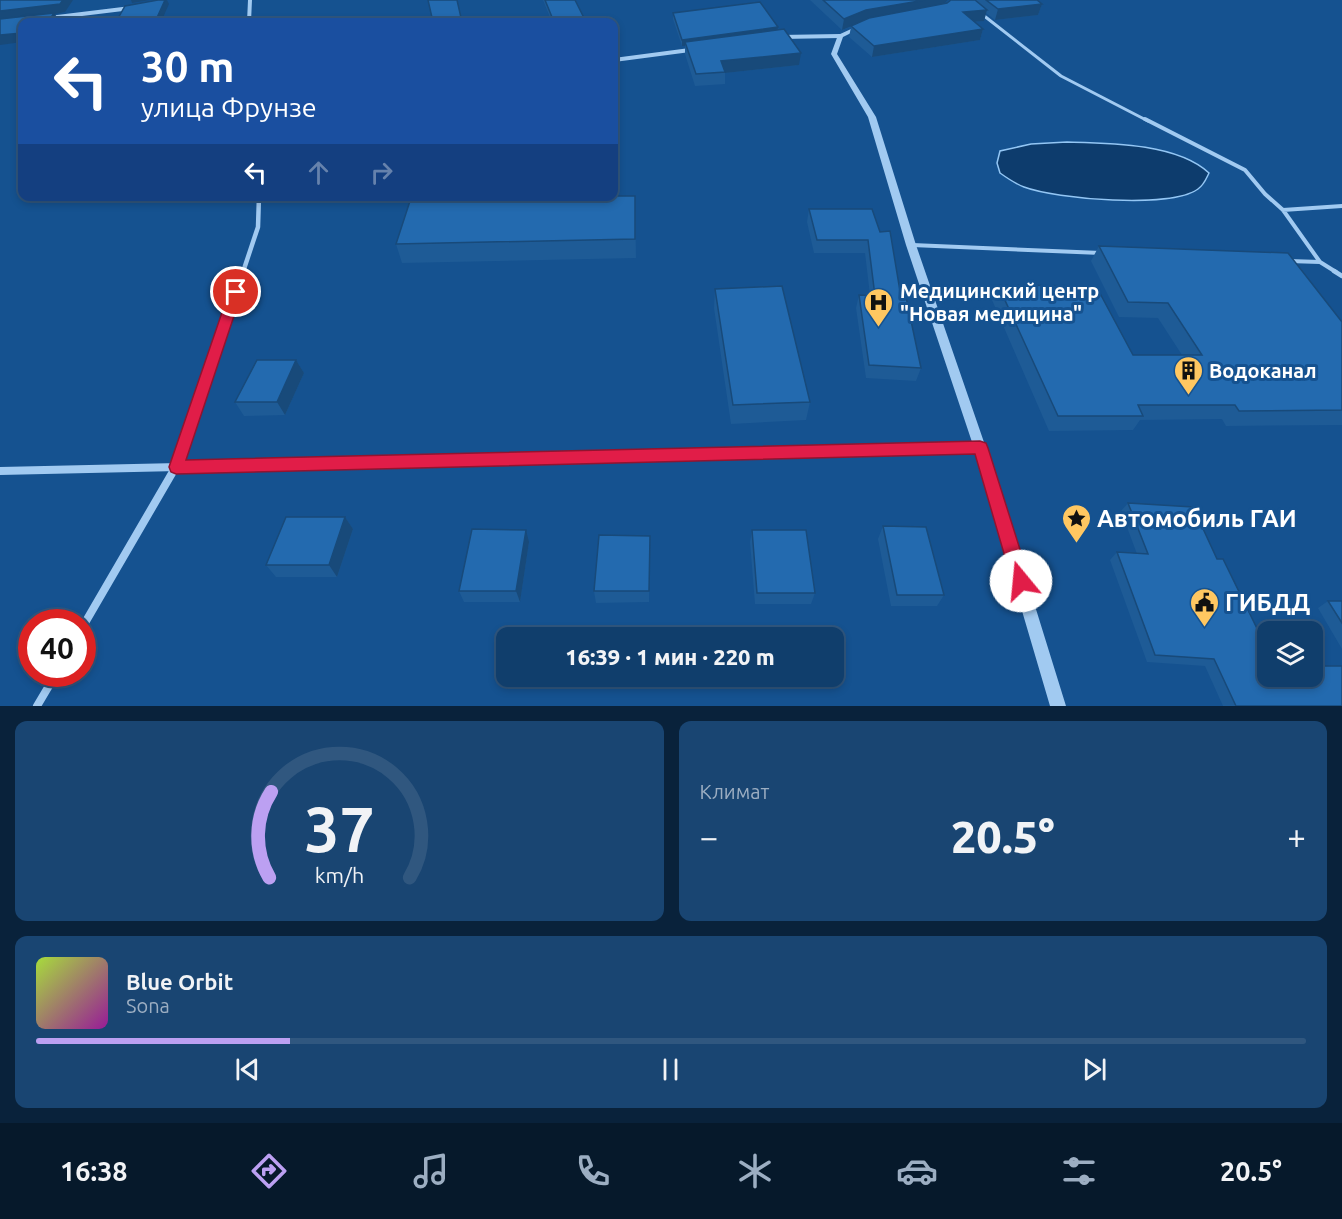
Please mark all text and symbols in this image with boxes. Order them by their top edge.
icon: left [42,42,120,120]
text: 30 m [141,43,235,90]
text: улица Фрунзе [141,92,317,122]
icon: left [239,156,272,189]
icon: ahead [302,156,335,189]
icon: right [365,156,398,189]
pin [210,266,261,317]
icon: arrive [219,275,252,308]
place label: Медицинский центр "Новая медицина" [900,279,1099,325]
hospital icon: Медицинский центр "Новая медицина" [863,286,895,328]
building icon: Водоканал [1172,354,1204,396]
place label: Водоканал [1209,359,1317,382]
place icon: Автомобиль ГАИ [1060,502,1092,544]
place label: Автомобиль ГАИ [1097,505,1297,532]
position arrow [989,549,1053,613]
public building icon: ГИБДД [1188,586,1220,628]
place label: ГИБДД [1225,589,1310,616]
speed limit sign: 40 [18,609,96,687]
map controls [1257,621,1323,687]
button: layers [1257,621,1323,687]
text: 16:39 · 1 мин · 220 m [565,644,775,669]
text: Климат [700,780,769,803]
text: 37 [304,794,374,864]
text: 20.5° [951,811,1055,862]
text: − [700,818,718,855]
text: + [1287,818,1306,855]
text: km/h [314,863,364,887]
text: Blue Orbit [126,969,233,994]
text: Sona [126,994,170,1017]
icon: previous [231,1053,264,1086]
icon: pause [654,1053,687,1086]
icon: next [1078,1053,1111,1086]
icon: directions [248,1150,290,1192]
icon: music [410,1150,452,1192]
icon: phone [572,1150,614,1192]
icon: climate [734,1150,776,1192]
icon: car [896,1150,938,1192]
icon: filters [1058,1150,1100,1192]
text: 16:38 [60,1156,128,1186]
text: 20.5° [1220,1156,1282,1186]

